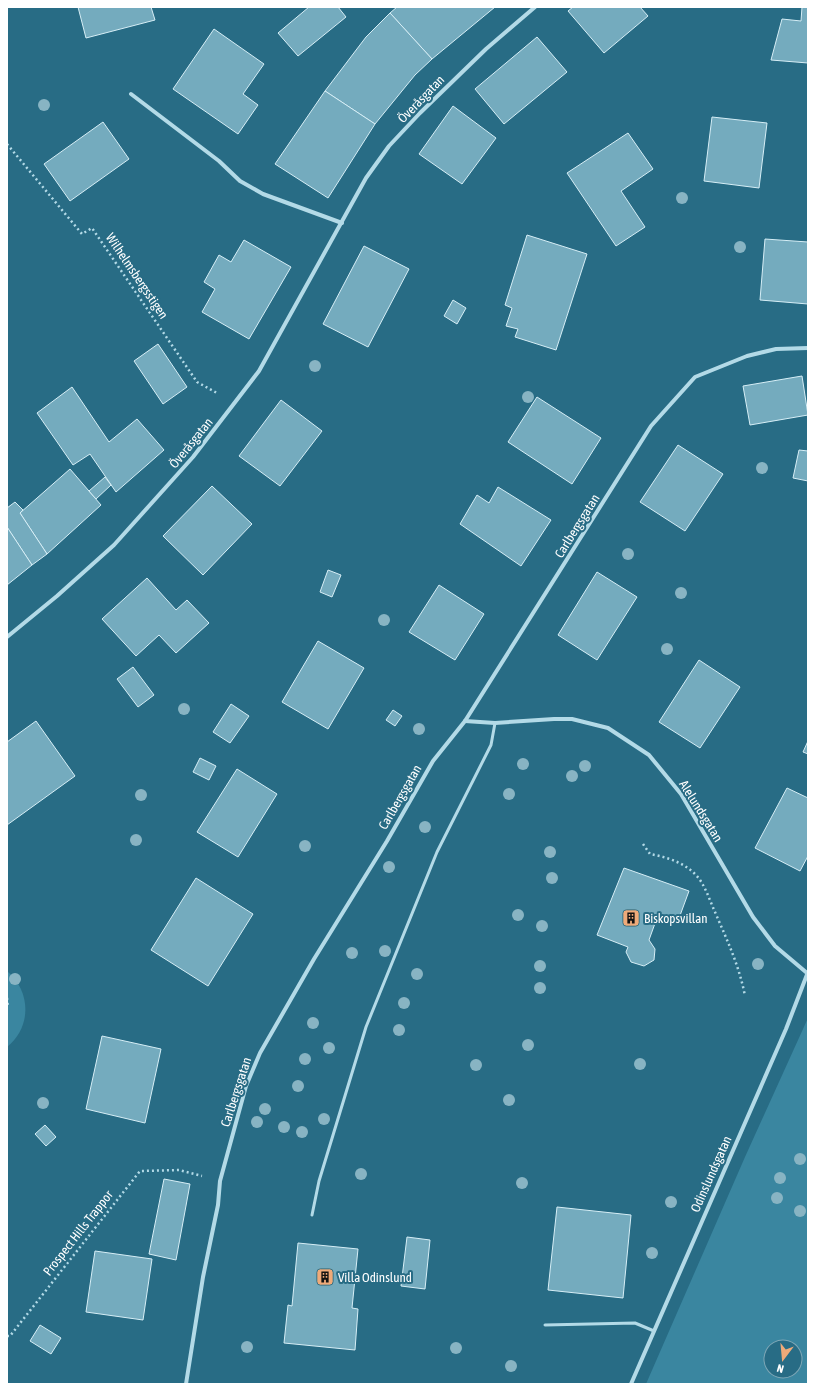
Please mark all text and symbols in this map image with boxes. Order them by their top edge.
street label: Överåsgatan [395,72,447,126]
street label: Wilhelmsbergsstigen [103,230,171,322]
street label: Överåsgatan [166,415,216,471]
street label: Carlbergsgatan [551,491,603,561]
street label: Carlbergsgatan [375,762,425,832]
street label: Alelundsgatan [676,777,726,845]
building icon: Biskopsvillan [621,908,641,928]
place label: Biskopsvillan [644,911,708,926]
street label: Carlbergsgatan [218,1055,254,1129]
street label: Odinslundsgatan [687,1134,735,1214]
street label: Prospect Hills Trappor [40,1187,116,1279]
building icon: Villa Odinslund [315,1267,335,1287]
place label: Villa Odinslund [338,1270,412,1285]
north arrow [763,1339,803,1379]
text: N [775,1362,785,1375]

